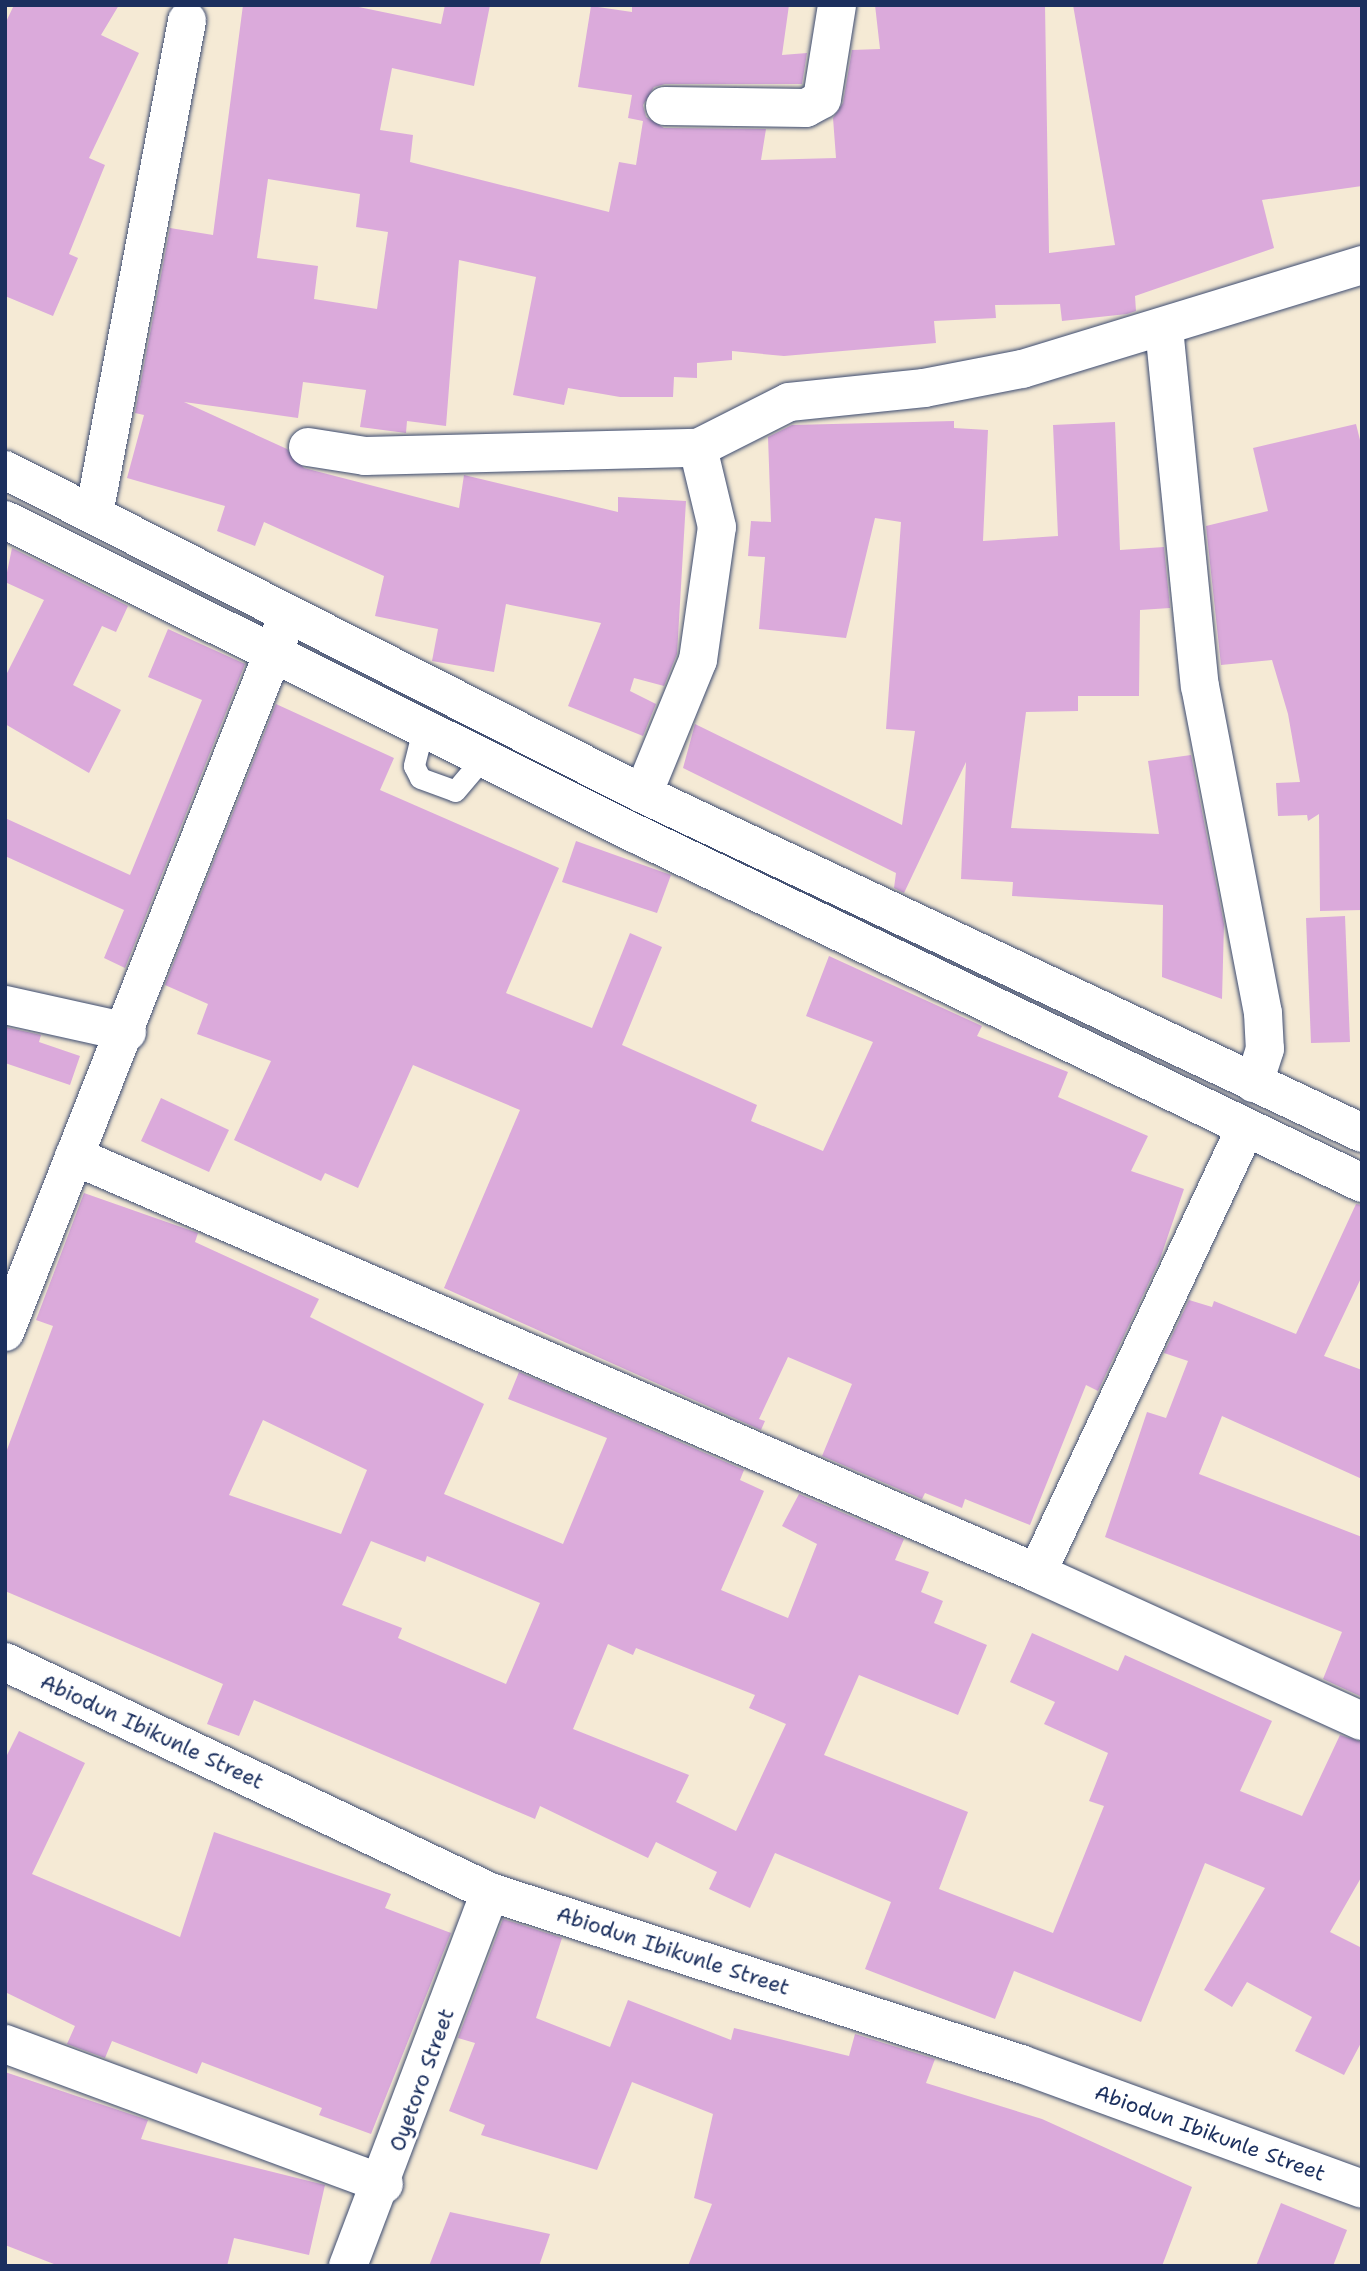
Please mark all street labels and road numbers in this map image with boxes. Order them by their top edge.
street label: Abiodun Ibikunle Street [36,1669,268,1795]
street label: Abiodun Ibikunle Street [553,1901,793,2001]
street label: Oyetoro Street [384,2005,460,2155]
street label: Abiodun Ibikunle Street [1091,2080,1329,2186]

